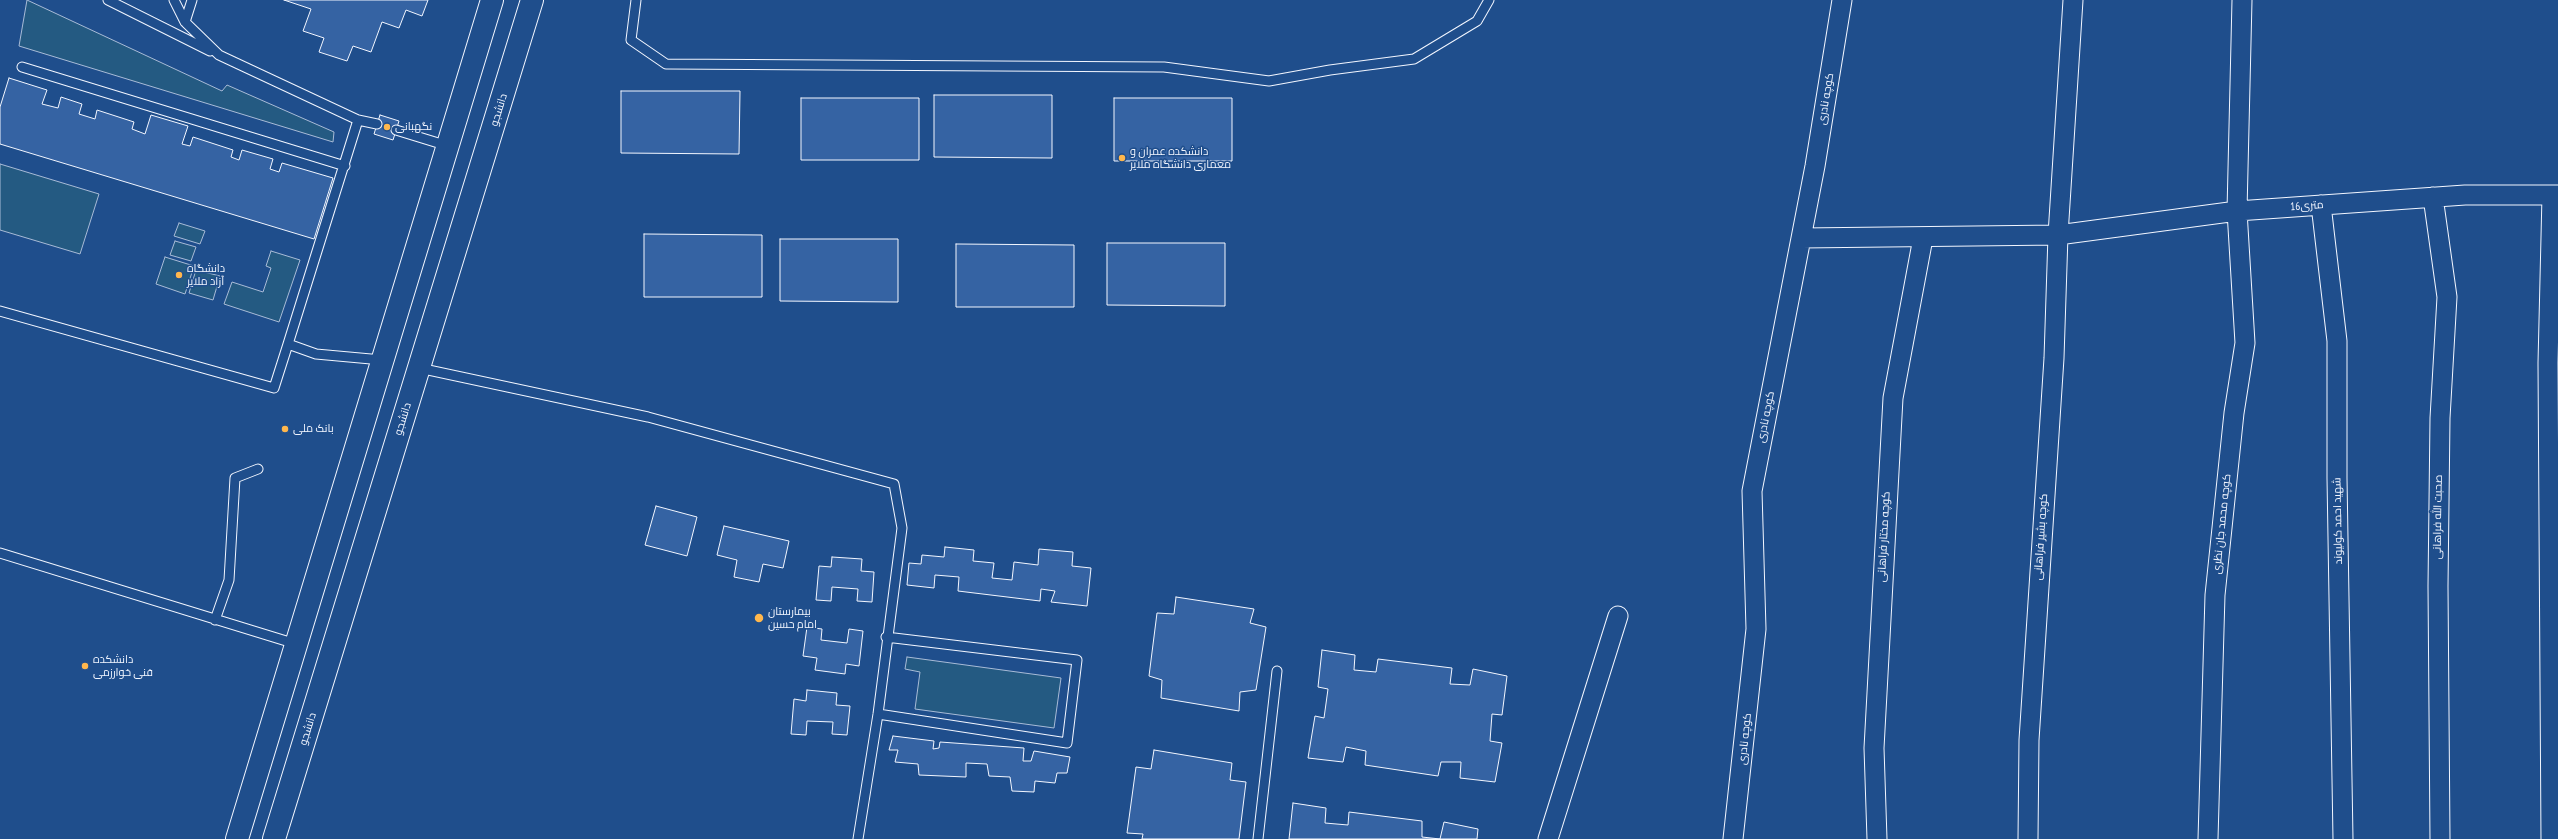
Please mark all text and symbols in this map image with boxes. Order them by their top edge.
street label: کوچه نادری [1815,72,1837,126]
street label: دانشجو [488,92,510,128]
place label: نگهبانی [395,120,432,134]
marker: نگهبانی [382,122,392,132]
place label: دانشکده عمران و معماری دانشگاه ملایر [1130,145,1231,171]
marker: دانشکده عمران و معماری دانشگاه ملایر [1117,153,1127,163]
street label: 16متری [2290,198,2324,214]
place label: دانشگاه آزاد ملایر [187,262,225,288]
marker: دانشگاه آزاد ملایر [174,270,184,280]
street label: کوچه نادری [1755,390,1777,444]
street label: دانشجو [392,401,414,437]
place label: بانک ملی [293,422,334,436]
marker: بانک ملی [280,424,290,434]
street label: کوچه محمد جان نظری [2210,473,2234,575]
street label: صحبت الله فراهانی [2431,475,2445,559]
street label: شهید احمد کولیوند [2331,477,2345,565]
street label: کوچه مختار فراهانی [1875,491,1893,583]
street label: کوچه بشیر فراهانی [2031,493,2051,581]
place label: بیمارستان امام حسین [768,605,817,631]
marker: بیمارستان امام حسین [753,612,765,624]
place label: دانشکده فنی خوارزمی [93,653,153,679]
marker: دانشکده فنی خوارزمی [80,661,90,671]
street label: دانشجو [297,711,319,747]
street label: کوچه نادری [1736,712,1754,766]

